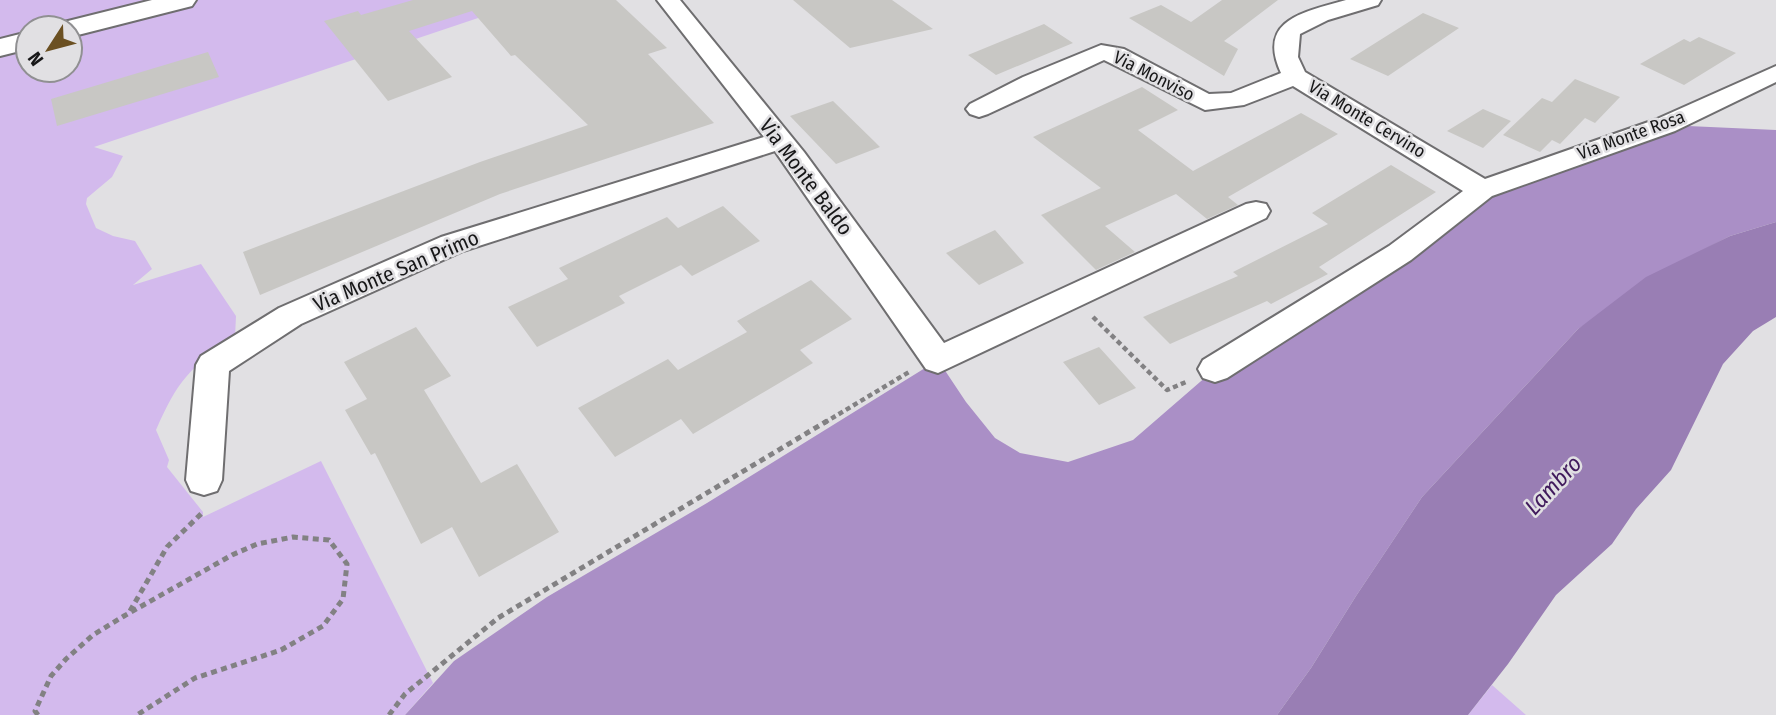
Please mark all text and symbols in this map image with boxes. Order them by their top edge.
north arrow [14,14,84,84]
street label: Via Monviso [1110,46,1198,106]
text: N [23,47,48,70]
street label: Via Monte Cervino [1304,75,1430,163]
street label: Via Monte Rosa [1574,105,1688,165]
street label: Via Monte Baldo [754,114,858,240]
street label: Via Monte San Primo [309,224,483,318]
water label: Lambro [1519,450,1587,520]

